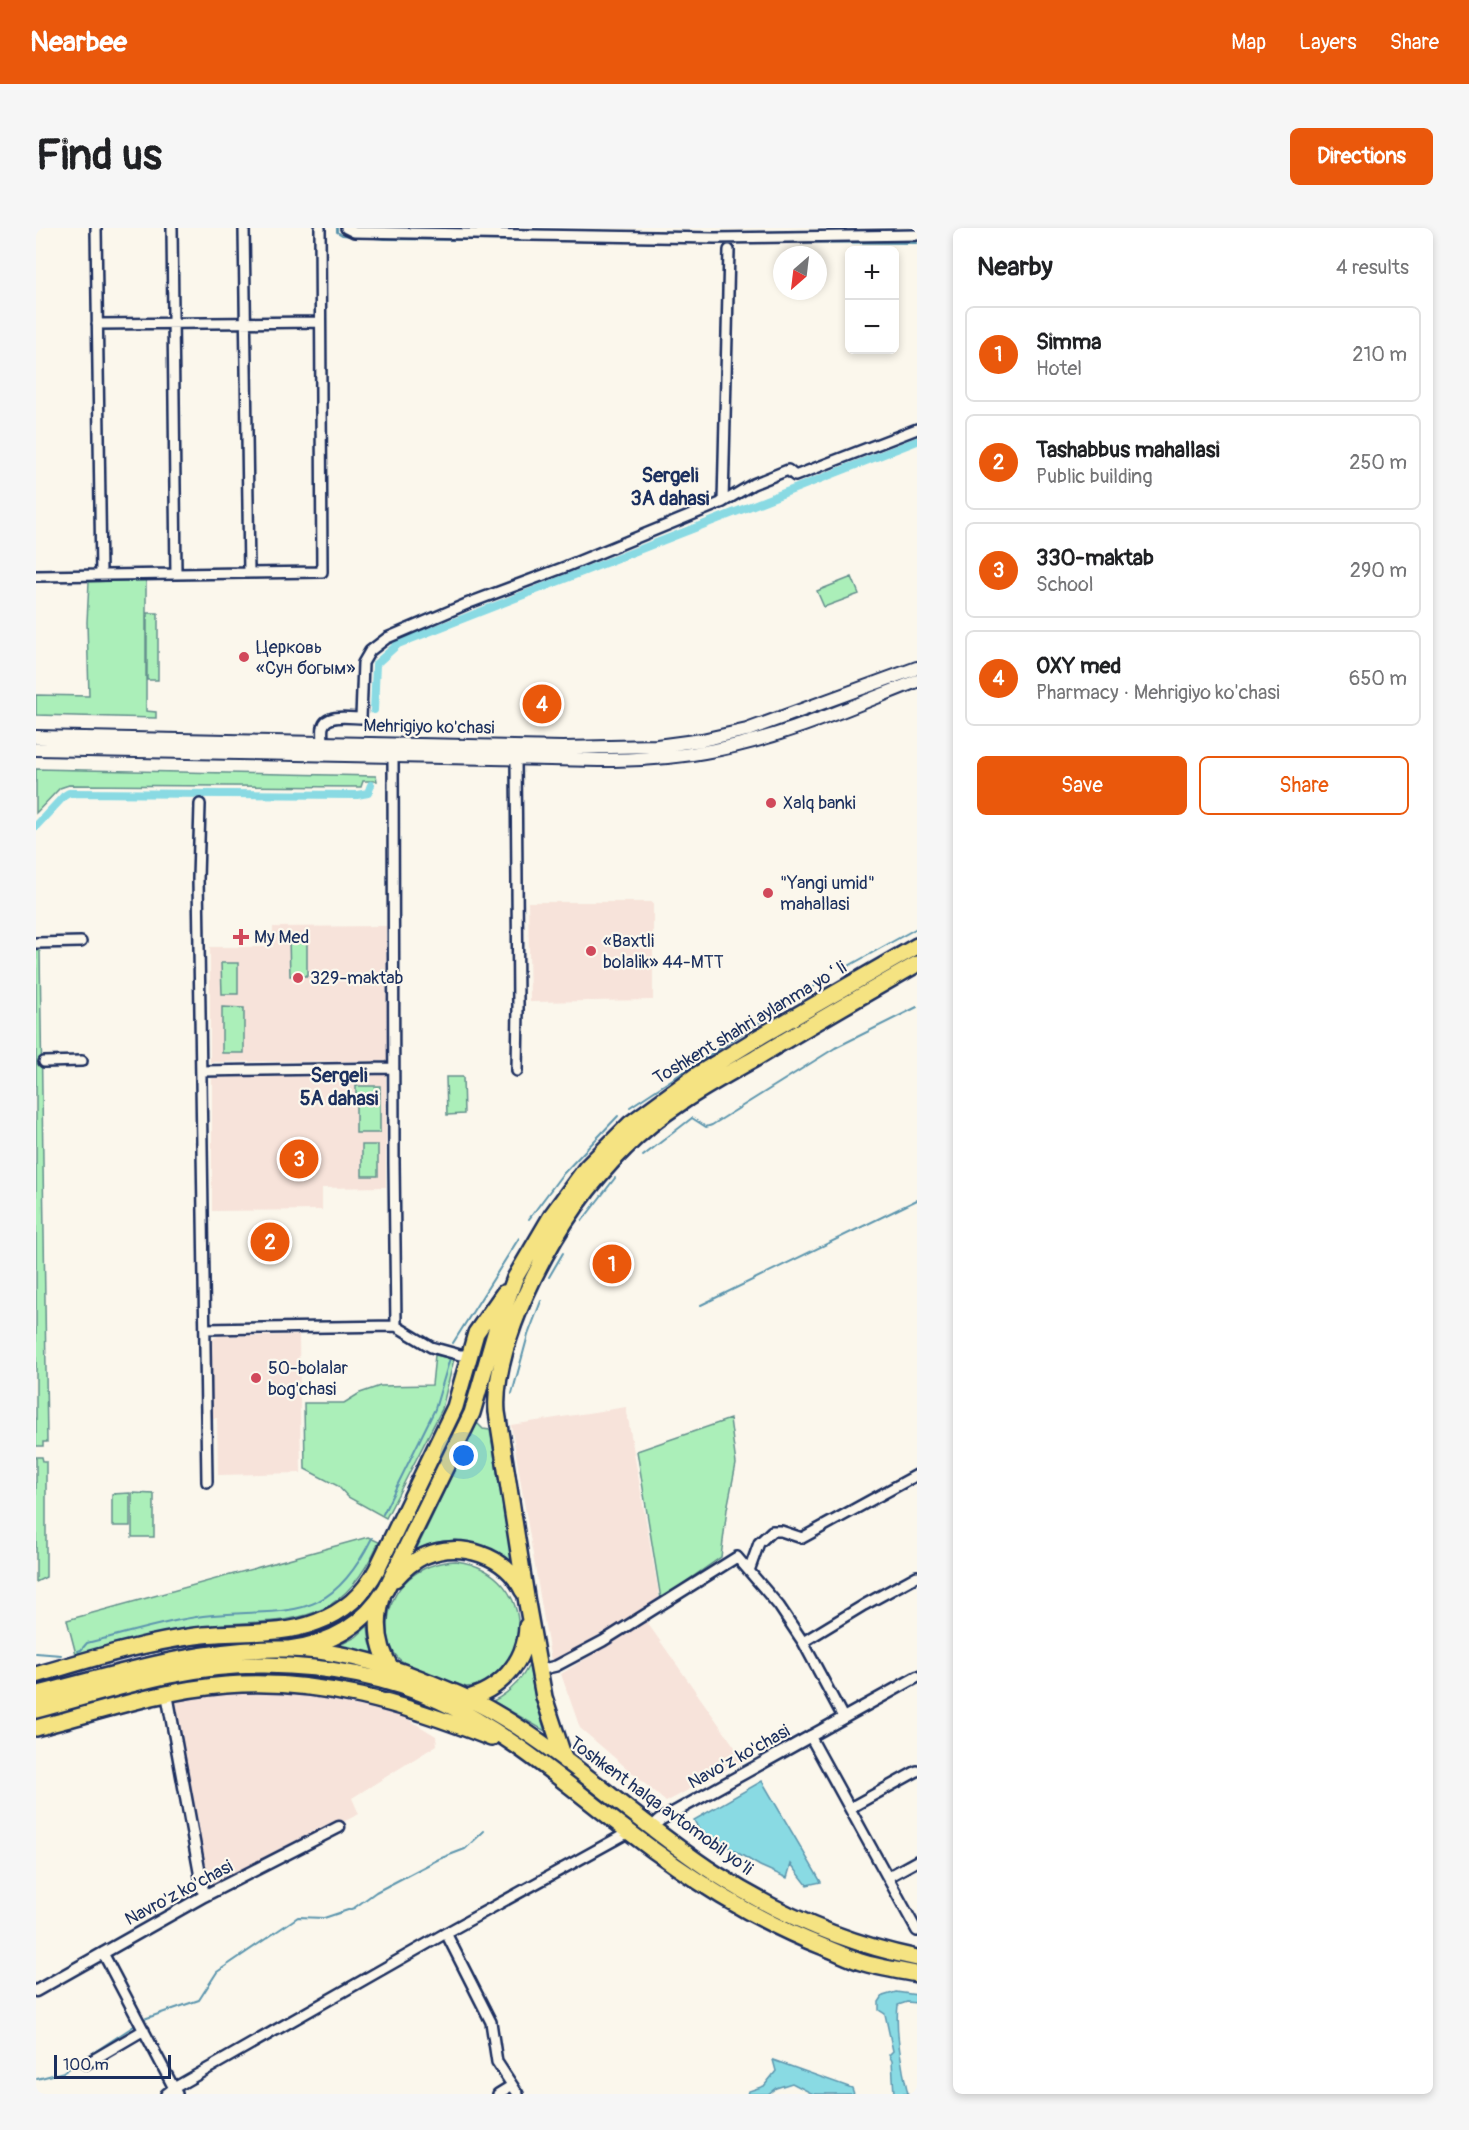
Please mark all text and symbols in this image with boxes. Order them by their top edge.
text: Nearbee [30,25,127,60]
text: Map [1231,29,1266,56]
text: Layers [1299,29,1357,56]
text: Share [1390,29,1439,56]
button: Directions [1290,128,1433,185]
text: Find us [36,130,162,182]
north arrow [773,246,827,300]
map controls [845,246,899,354]
button: + [845,246,899,300]
text: Nearby [977,251,1053,283]
text: 4 results [1336,255,1409,280]
button: − [845,300,899,354]
text: Simma [1036,328,1102,356]
text: 1 [995,342,1002,367]
text: 210 m [1352,342,1407,367]
text: Hotel [1036,356,1082,381]
text: Tashabbus mahallasi [1036,436,1220,464]
text: 2 [993,450,1004,475]
text: 250 m [1349,450,1407,475]
district label: Sergeli 3A dahasi [631,463,710,511]
text: Public building [1036,464,1152,489]
text: 330-maktab [1036,544,1154,572]
text: 3 [993,558,1004,583]
text: 290 m [1350,558,1407,583]
text: School [1036,572,1093,597]
place label: Церковь «Сун богым» [256,636,355,680]
marker: Церковь «Сун богым» [237,650,251,664]
text: OXY med [1036,652,1121,680]
text: 4 [993,666,1004,691]
text: 650 m [1349,666,1407,691]
text: Pharmacy · Mehrigiyo ko'chasi [1036,680,1280,705]
pin: 4 [522,682,562,726]
street label: Mehrigiyo ko'chasi [363,714,495,740]
button: Save [977,756,1187,815]
button: Share [1199,756,1409,815]
place label: Xalq banki [783,792,856,815]
marker: Xalq banki [764,796,778,810]
place label: "Yangi umid" mahallasi [780,872,875,916]
marker: "Yangi umid" mahallasi [761,886,775,900]
place label: My Med [254,926,309,949]
marker: My Med [232,928,250,946]
place label: «Baxtli bolalik» 44-MTT [603,930,724,974]
marker: «Baxtli bolalik» 44-MTT [584,944,598,958]
street label: Toshkent shahri aylanma yoʻli [649,956,851,1090]
place label: 329-maktab [310,967,404,990]
marker: 329-maktab [291,971,305,985]
district label: Sergeli 5A dahasi [300,1063,379,1111]
pin: 3 [280,1136,318,1182]
pin: 2 [250,1220,290,1264]
pin: 1 [592,1242,632,1286]
place label: 50-bolalar bog'chasi [268,1357,349,1401]
marker: 50-bolalar bog'chasi [249,1371,263,1385]
your location [449,1441,478,1470]
street label: Navo'z ko'chasi [684,1720,794,1794]
street label: Toshkent halqa avtomobil yo'li [565,1732,757,1880]
street label: Navro'z ko'chasi [121,1855,237,1931]
scale bar [54,2052,171,2080]
text: 100 m [63,2055,109,2075]

